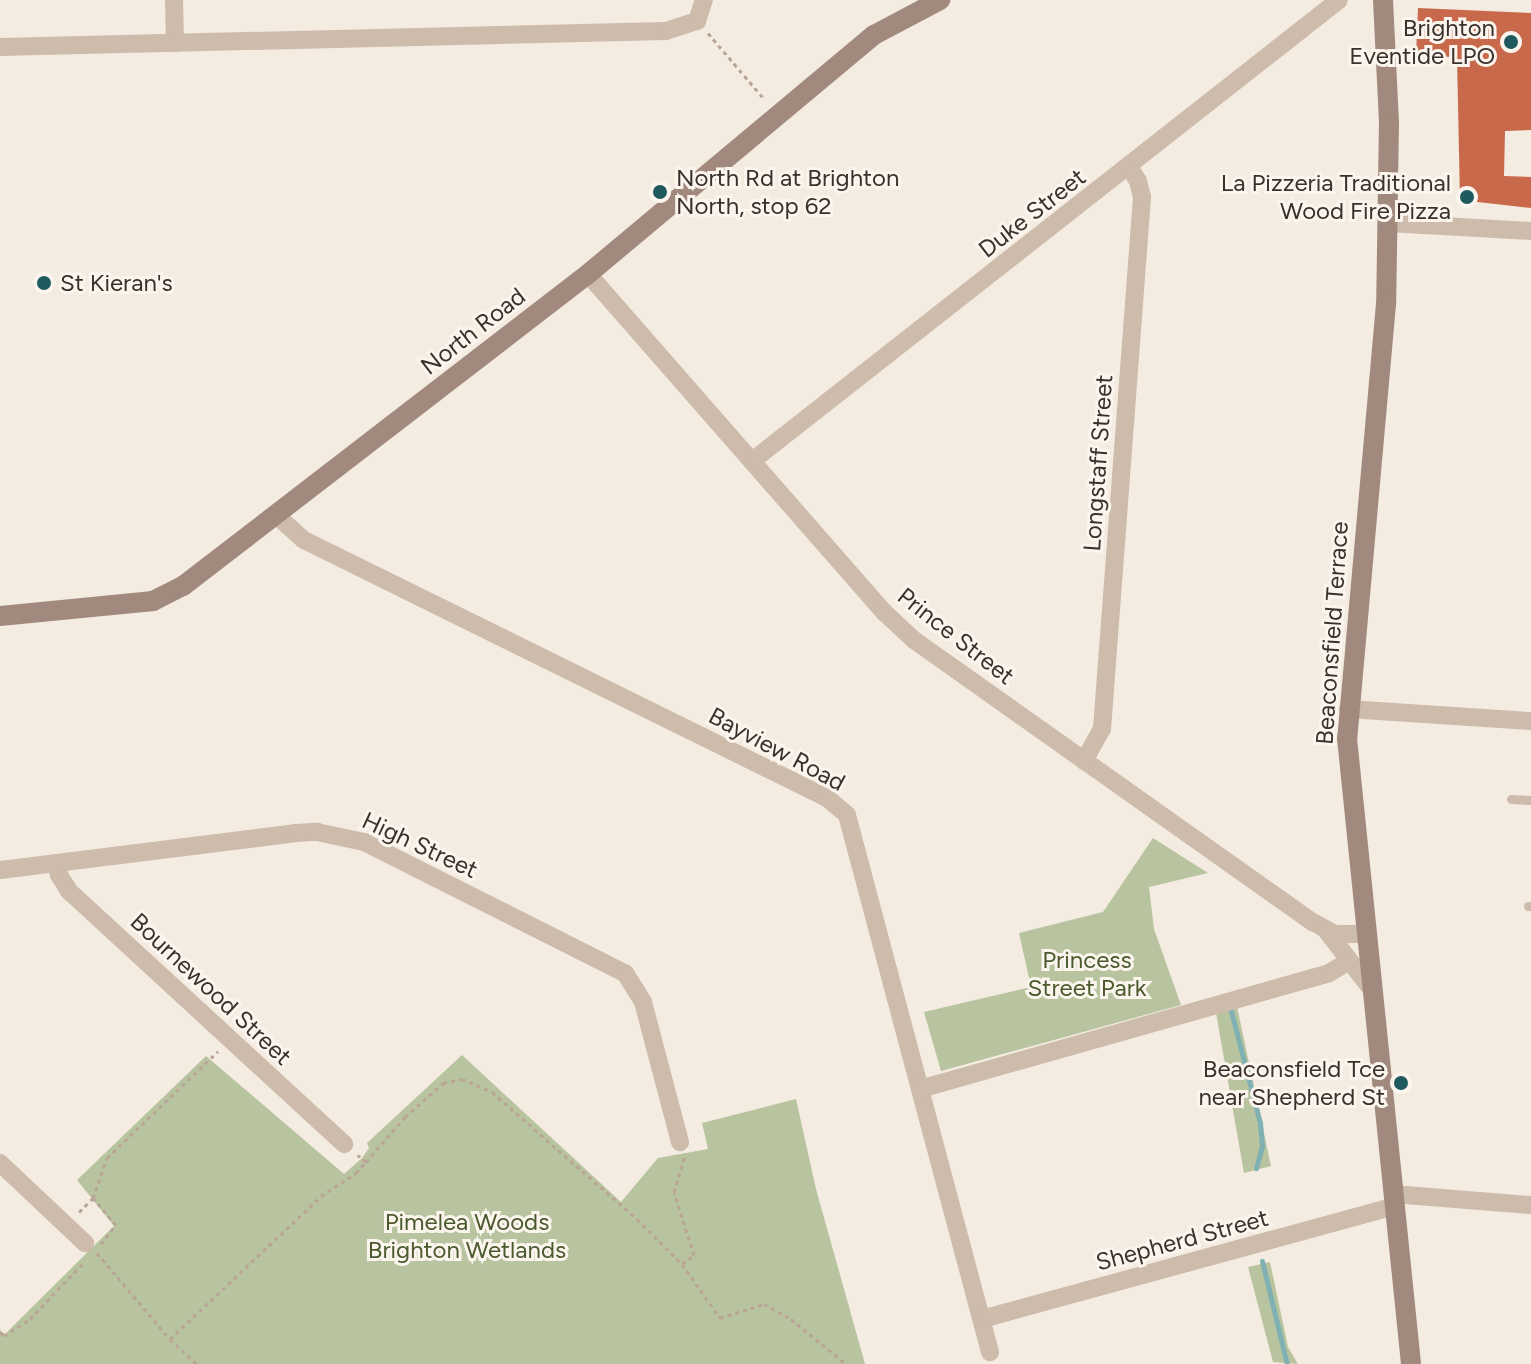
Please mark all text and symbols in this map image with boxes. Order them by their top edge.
place label: Brighton Eventide LPO [1349,14,1495,70]
marker: Brighton Eventide LPO [1502,33,1520,51]
street label: Duke Street [973,162,1091,264]
place label: North Rd at Brighton North, stop 62 [676,164,899,220]
place label: La Pizzeria Traditional Wood Fire Pizza [1221,169,1451,225]
marker: North Rd at Brighton North, stop 62 [651,183,669,201]
marker: La Pizzeria Traditional Wood Fire Pizza [1458,188,1476,206]
place label: St Kieran's [60,269,173,297]
marker: St Kieran's [35,274,53,292]
street label: North Road [415,281,531,381]
street label: Longstaff Street [1077,374,1119,552]
street label: Beaconsfield Terrace [1310,520,1354,746]
street label: Prince Street [892,582,1020,690]
street label: Bayview Road [704,701,850,797]
street label: High Street [358,806,482,884]
street label: Bournewood Street [124,907,298,1071]
park label: Princess Street Park [1028,946,1146,1002]
place label: Beaconsfield Tce near Shepherd St [1198,1055,1385,1111]
marker: Beaconsfield Tce near Shepherd St [1392,1074,1410,1092]
street label: Shepherd Street [1093,1203,1271,1277]
park label: Pimelea Woods Brighton Wetlands [368,1208,566,1264]

